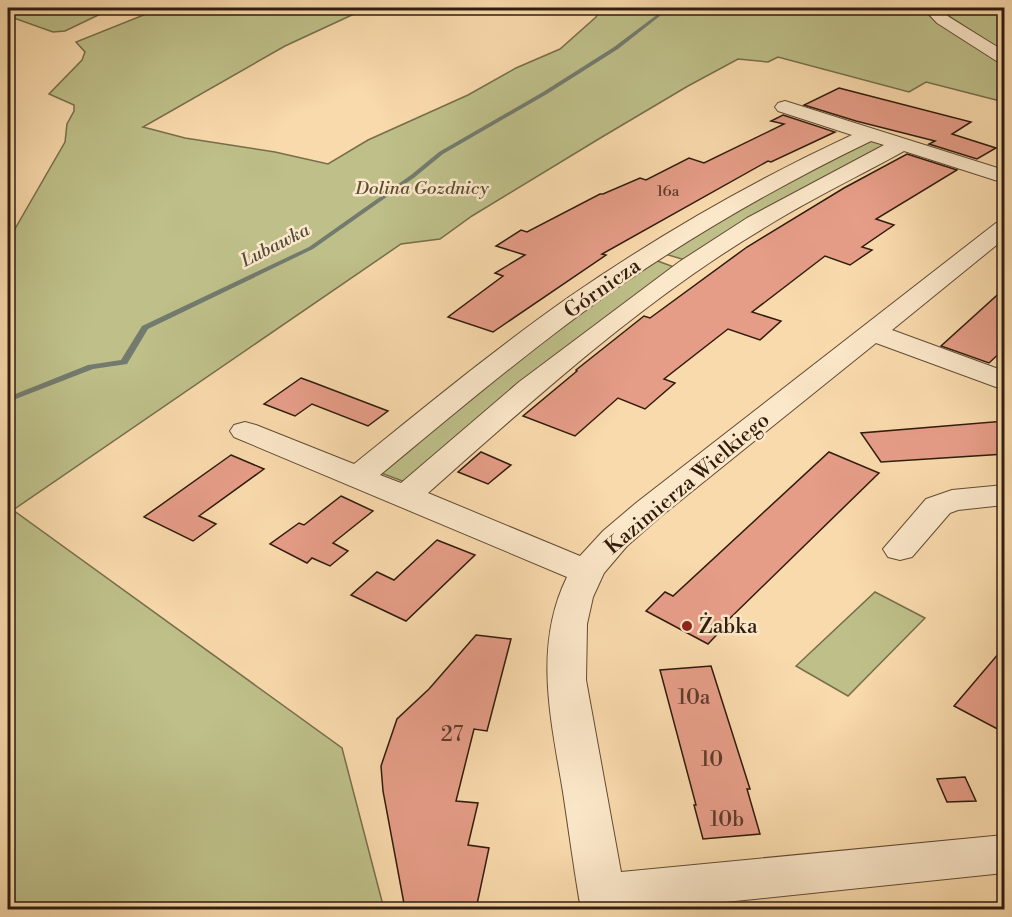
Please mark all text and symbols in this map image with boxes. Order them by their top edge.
park label: Dolina Gozdnicy [354,177,489,200]
house number: 16a [657,182,680,201]
water label: Lubawka [236,218,314,273]
street label: Górnicza [559,253,646,325]
street label: Kazimierza Wielkiego [600,407,775,560]
place label: Żabka [699,612,758,640]
marker: Żabka [680,619,694,633]
house number: 10a [678,685,711,711]
house number: 27 [441,722,464,748]
house number: 10 [701,747,723,773]
house number: 10b [710,807,744,833]

